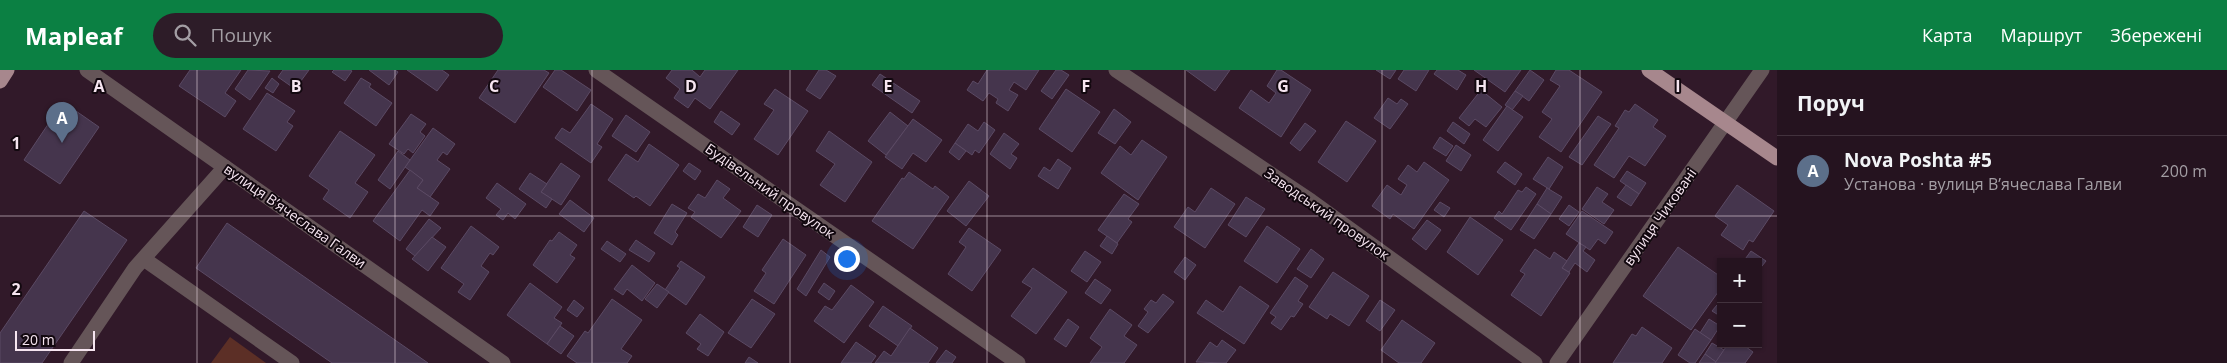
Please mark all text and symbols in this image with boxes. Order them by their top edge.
search box [153,13,503,58]
text: Mapleaf [25,19,123,52]
icon: search [171,21,199,49]
text: Пошук [211,22,272,48]
text: Карта [1922,23,1973,47]
text: Маршрут [2001,23,2082,47]
text: Збережені [2110,23,2202,47]
text: A [93,75,105,97]
text: B [291,75,301,97]
text: C [489,75,499,97]
text: D [685,75,697,97]
text: E [884,75,893,97]
text: F [1082,75,1090,97]
text: G [1277,75,1289,97]
text: H [1475,75,1487,97]
text: I [1675,75,1681,97]
text: Поруч [1797,89,1865,117]
pin: A [46,102,78,143]
text: 1 [11,132,21,154]
street label: Будівельний провулок [702,139,839,243]
text: Nova Poshta #5 [1844,147,1992,173]
street label: вулиця Вʼячеслава Галви [220,159,370,272]
text: A [1807,160,1819,182]
text: 200 m [2161,160,2207,182]
street label: Заводський провулок [1261,163,1394,264]
street label: вулиця Чиковані [1619,164,1700,269]
text: Установа · вулиця Вʼячеслава Галви [1844,173,2122,195]
your location [834,246,860,272]
map controls [1717,258,1762,348]
button: + [1717,258,1762,303]
text: 2 [11,278,21,300]
button: − [1717,303,1762,348]
scale bar [15,328,95,351]
text: 20 m [22,330,55,349]

